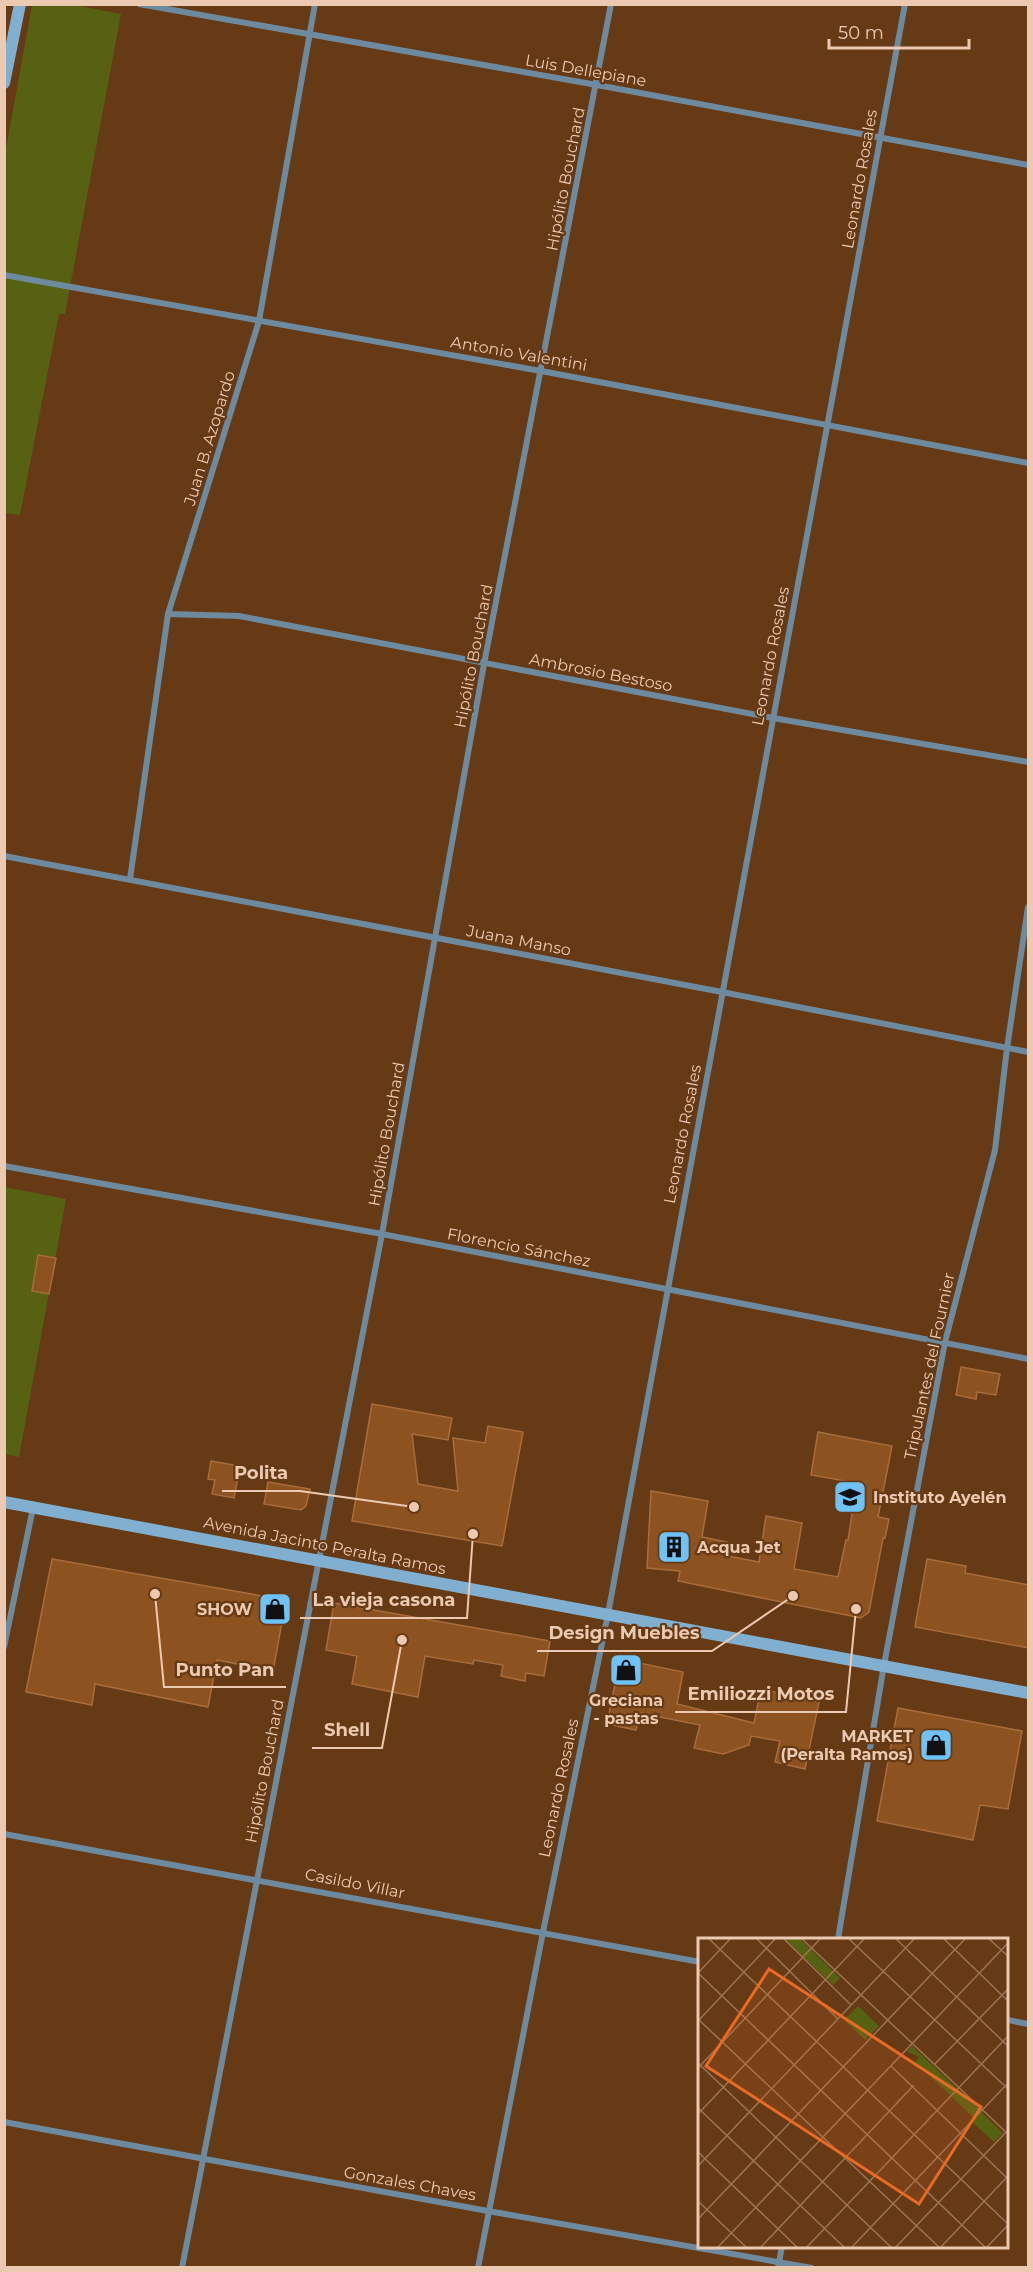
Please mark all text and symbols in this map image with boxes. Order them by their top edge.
scale bar [829,12,968,50]
text: 50 m [838,22,884,44]
street label: Luis Dellepiane [524,50,648,90]
street label: Hipólito Bouchard [542,106,589,253]
street label: Leonardo Rosales [838,108,881,250]
street label: Antonio Valentini [449,332,589,375]
street label: Juan B. Azopardo [180,369,239,509]
street label: Hipólito Bouchard [450,583,497,730]
street label: Leonardo Rosales [748,585,793,727]
street label: Ambrosio Bestoso [528,649,674,696]
street label: Juana Manso [464,921,573,960]
street label: Hipólito Bouchard [364,1060,409,1208]
street label: Leonardo Rosales [660,1063,705,1205]
street label: Florencio Sánchez [445,1224,592,1271]
street label: Tripulantes del Fournier [900,1271,959,1461]
callout: Polita [222,1455,300,1491]
text: Polita [234,1462,288,1484]
school or university icon: Instituto Ayelén [832,1479,868,1515]
place label: Instituto Ayelén [873,1488,1006,1507]
street label: Avenida Jacinto Peralta Ramos [202,1513,448,1578]
building icon: Acqua Jet [656,1529,692,1565]
place label: Acqua Jet [696,1538,781,1557]
callout: La vieja casona [300,1582,467,1618]
text: La vieja casona [313,1589,455,1611]
shop icon: SHOW [257,1591,293,1627]
place label: SHOW [197,1600,252,1619]
callout: Design Muebles [537,1615,712,1651]
text: Design Muebles [548,1622,700,1644]
callout: Punto Pan [164,1651,286,1687]
shop icon: Greciana - pastas [608,1652,644,1688]
text: Punto Pan [176,1659,274,1681]
callout: Emiliozzi Motos [675,1676,846,1712]
text: Emiliozzi Motos [688,1683,835,1705]
place label: Greciana - pastas [589,1691,663,1728]
street label: Hipólito Bouchard [241,1698,288,1845]
callout: Shell [312,1712,382,1748]
street label: Leonardo Rosales [535,1717,582,1859]
text: Shell [324,1719,370,1741]
place label: MARKET (Peralta Ramos) [781,1727,913,1764]
shop icon: MARKET (Peralta Ramos) [918,1727,954,1763]
street label: Casildo Villar [303,1864,407,1903]
inset map [698,1938,1009,2248]
street label: Gonzales Chaves [342,2162,478,2205]

